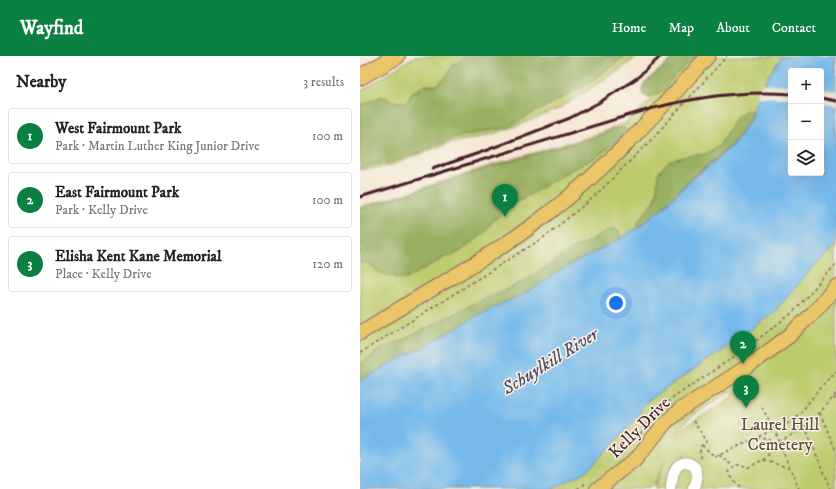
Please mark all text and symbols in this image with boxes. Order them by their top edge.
text: Wayfind [20,17,83,40]
text: Home [612,19,646,37]
text: Map [668,19,694,37]
text: About [716,19,750,37]
text: Contact [772,19,816,37]
map controls [788,68,824,176]
button: + [788,68,824,104]
text: Nearby [16,71,66,93]
text: 3 results [303,74,344,90]
button: − [788,104,824,140]
text: West Fairmount Park [55,119,181,138]
text: 1 [28,128,32,144]
text: 100 m [312,128,343,144]
text: Park · Martin Luther King Junior Drive [55,138,260,154]
button: layers [788,140,824,176]
text: East Fairmount Park [55,183,179,202]
pin: 1 [492,184,518,217]
text: 2 [27,192,33,208]
text: 100 m [312,192,343,208]
text: Park · Kelly Drive [55,202,148,218]
text: Elisha Kent Kane Memorial [55,247,221,266]
text: 3 [28,256,32,272]
text: 120 m [312,256,343,272]
text: Place · Kelly Drive [55,266,152,282]
your location [606,293,626,313]
water label: Schuylkill River [498,323,604,401]
pin: 2 [730,331,756,364]
pin: 3 [733,375,759,408]
street label: Kelly Drive [604,392,675,463]
park label: Laurel Hill Cemetery [741,414,819,456]

